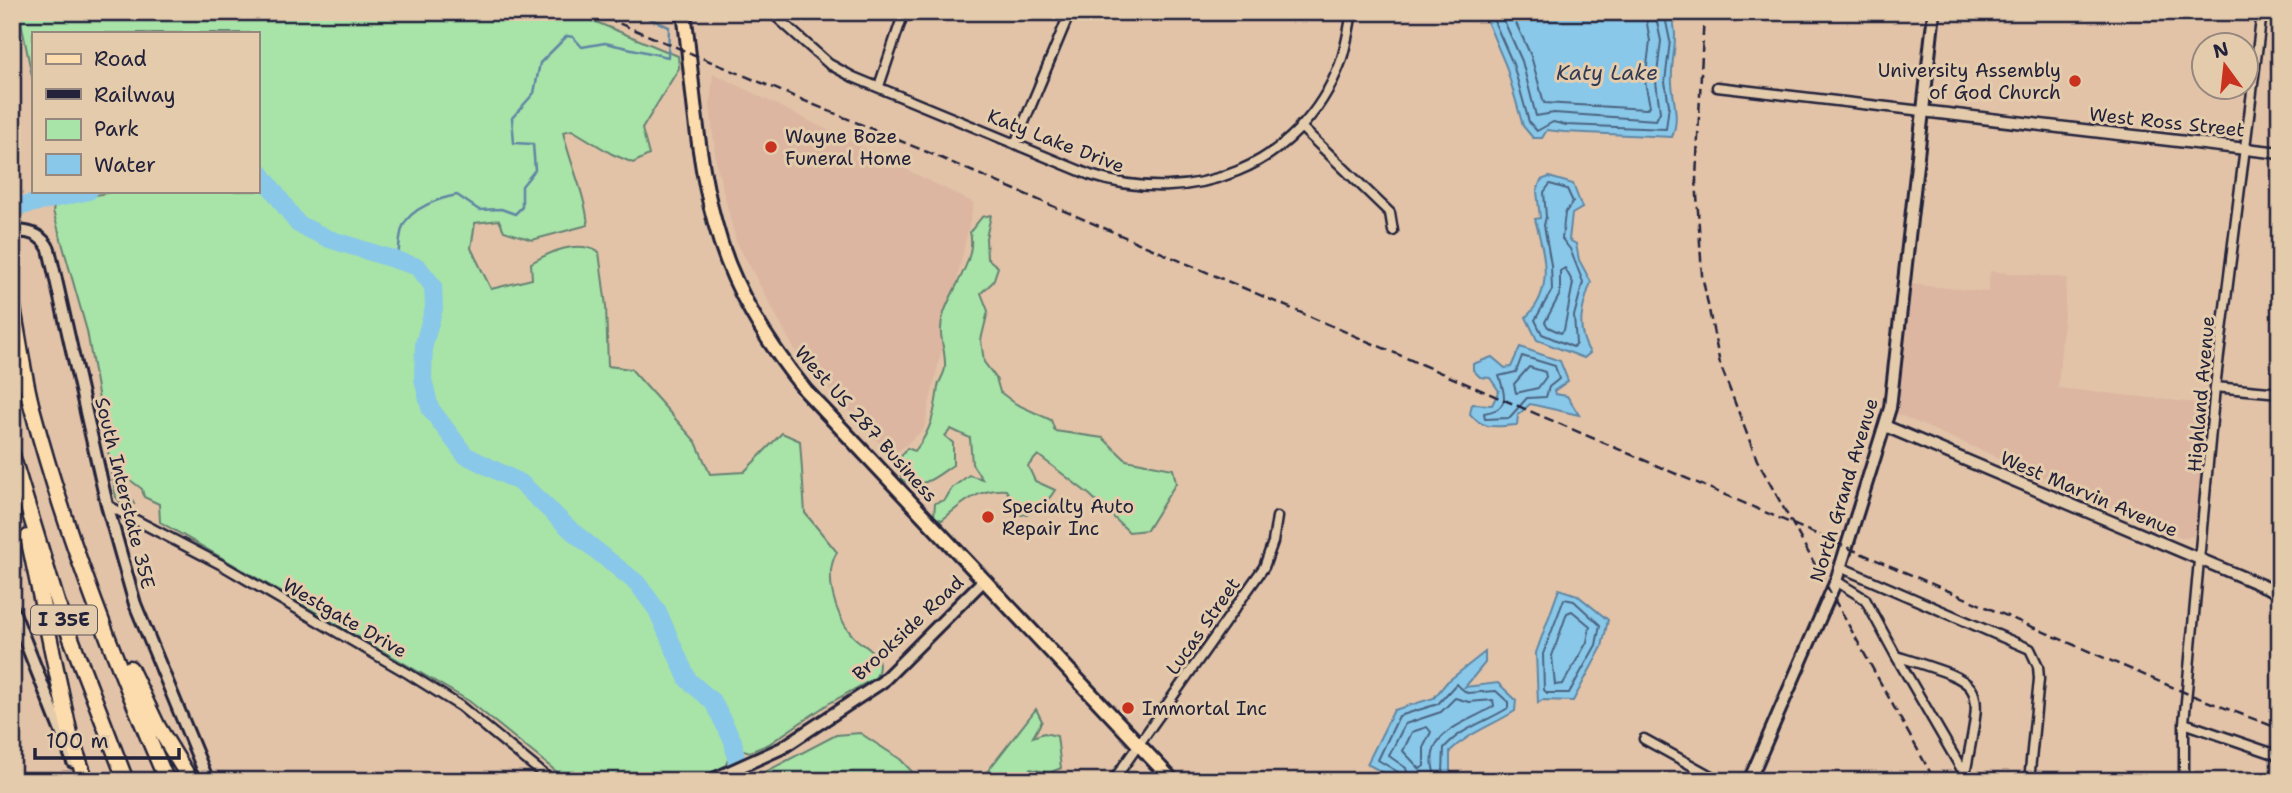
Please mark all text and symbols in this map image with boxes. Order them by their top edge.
legend [32,32,259,192]
north arrow [2190,32,2260,102]
text: N [2210,36,2231,64]
text: Road [94,45,147,73]
place label: University Assembly of God Church [1878,58,2061,105]
water label: Katy Lake [1556,59,1658,87]
marker: University Assembly of God Church [2067,73,2083,89]
text: Railway [94,81,176,109]
street label: West Ross Street [2088,101,2246,143]
street label: Katy Lake Drive [984,103,1128,179]
text: Park [94,115,139,143]
place label: Wayne Boze Funeral Home [785,124,912,171]
marker: Wayne Boze Funeral Home [763,139,779,155]
text: Water [94,151,156,179]
street label: Highland Avenue [2182,315,2220,473]
street label: West US 287 Business [789,340,943,508]
street label: South Interstate 35E [89,395,161,591]
street label: North Grand Avenue [1804,395,1884,585]
street label: West Marvin Avenue [1996,445,2182,543]
place label: Specialty Auto Repair Inc [1002,494,1134,541]
marker: Specialty Auto Repair Inc [980,509,996,525]
street label: Brookside Road [847,570,969,686]
street label: Westgate Drive [278,572,412,664]
street label: Lucas Street [1160,572,1246,680]
road number: I 35E [31,606,97,634]
place label: Immortal Inc [1142,696,1267,721]
marker: Immortal Inc [1120,700,1136,716]
scale bar [35,716,178,760]
text: 100 m [46,727,109,755]

